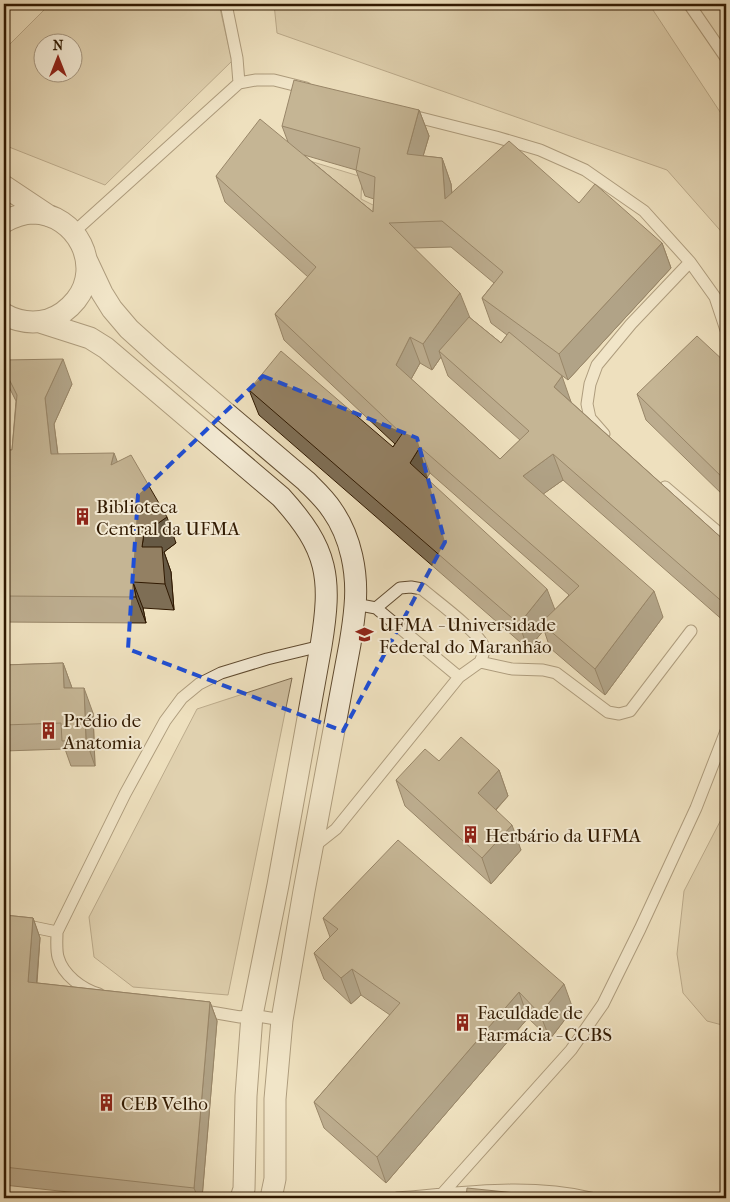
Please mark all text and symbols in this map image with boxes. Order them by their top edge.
north arrow [32,32,82,82]
text: N [53,37,64,54]
place label: Biblioteca Central da UFMA [96,496,241,540]
building icon: Biblioteca Central da UFMA [72,507,92,527]
place label: UFMA - Universidade Federal do Maranhão [379,614,556,658]
school or university icon: UFMA - Universidade Federal do Maranhão [355,625,375,645]
place label: Prédio de Anatomia [62,710,142,754]
building icon: Prédio de Anatomia [39,721,59,741]
building icon: Herbário da UFMA [461,825,481,845]
place label: Herbário da UFMA [485,825,642,847]
place label: Faculdade de Farmácia - CCBS [477,1002,612,1046]
building icon: Faculdade de Farmácia - CCBS [453,1013,473,1033]
building icon: CEB Velho [97,1093,117,1113]
place label: CEB Velho [121,1093,208,1115]

